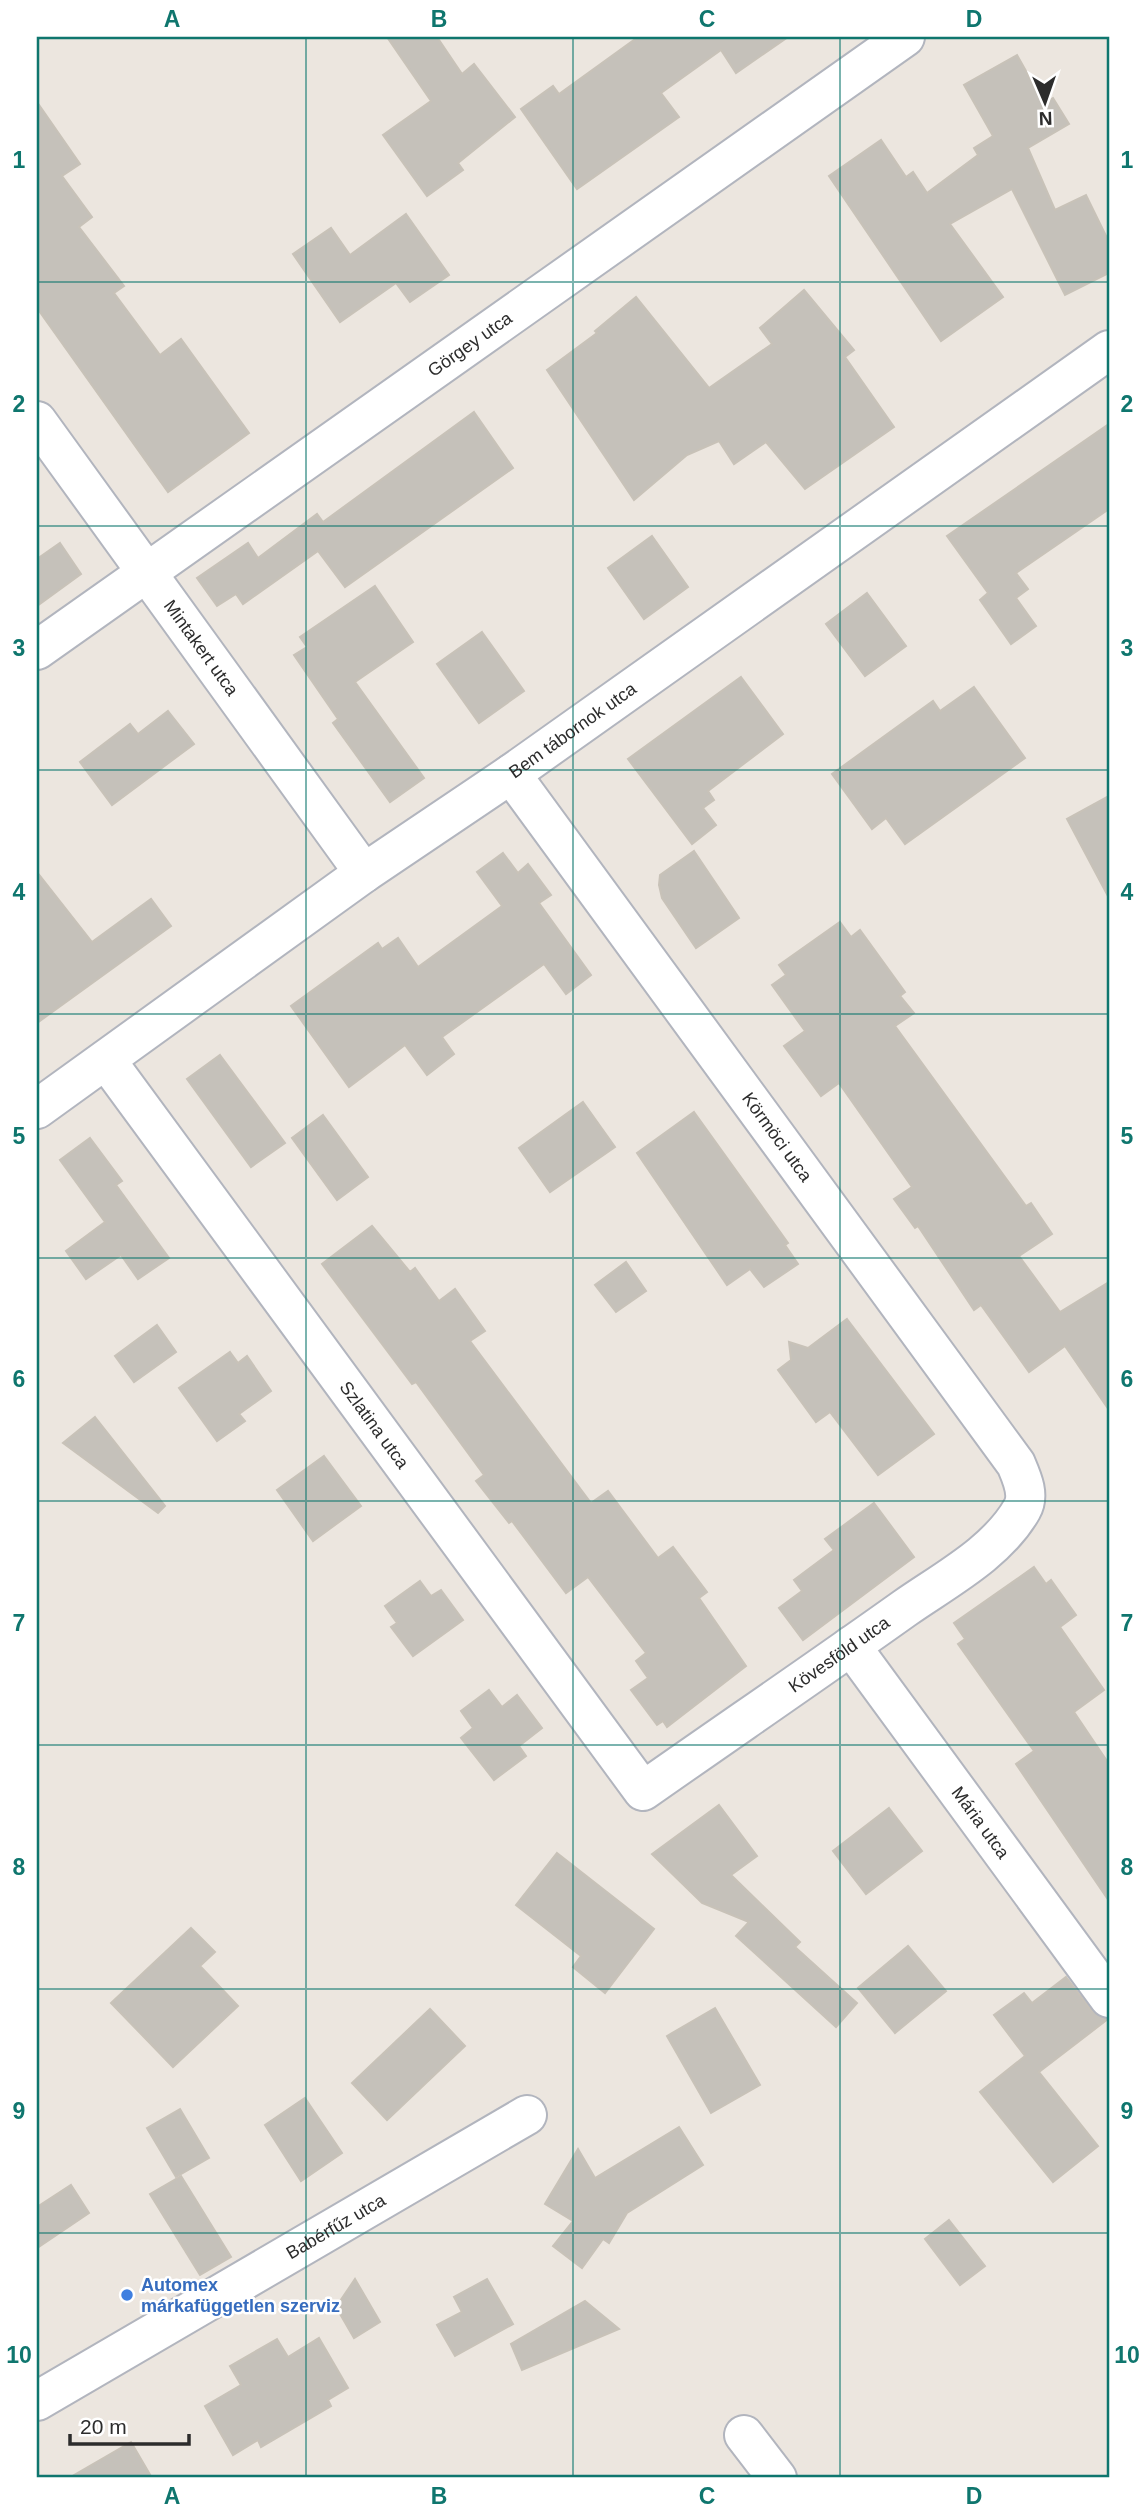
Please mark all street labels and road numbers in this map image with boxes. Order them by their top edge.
street label: Görgey utca [424,307,517,381]
street label: Mintakert utca [160,596,243,700]
street label: Bem tábornok utca [505,678,641,782]
street label: Körmöci utca [738,1089,817,1186]
street label: Szlatina utca [336,1378,413,1473]
street label: Kövesföld utca [785,1612,894,1697]
street label: Mária utca [948,1783,1014,1863]
street label: Babérfűz utca [283,2189,390,2263]

